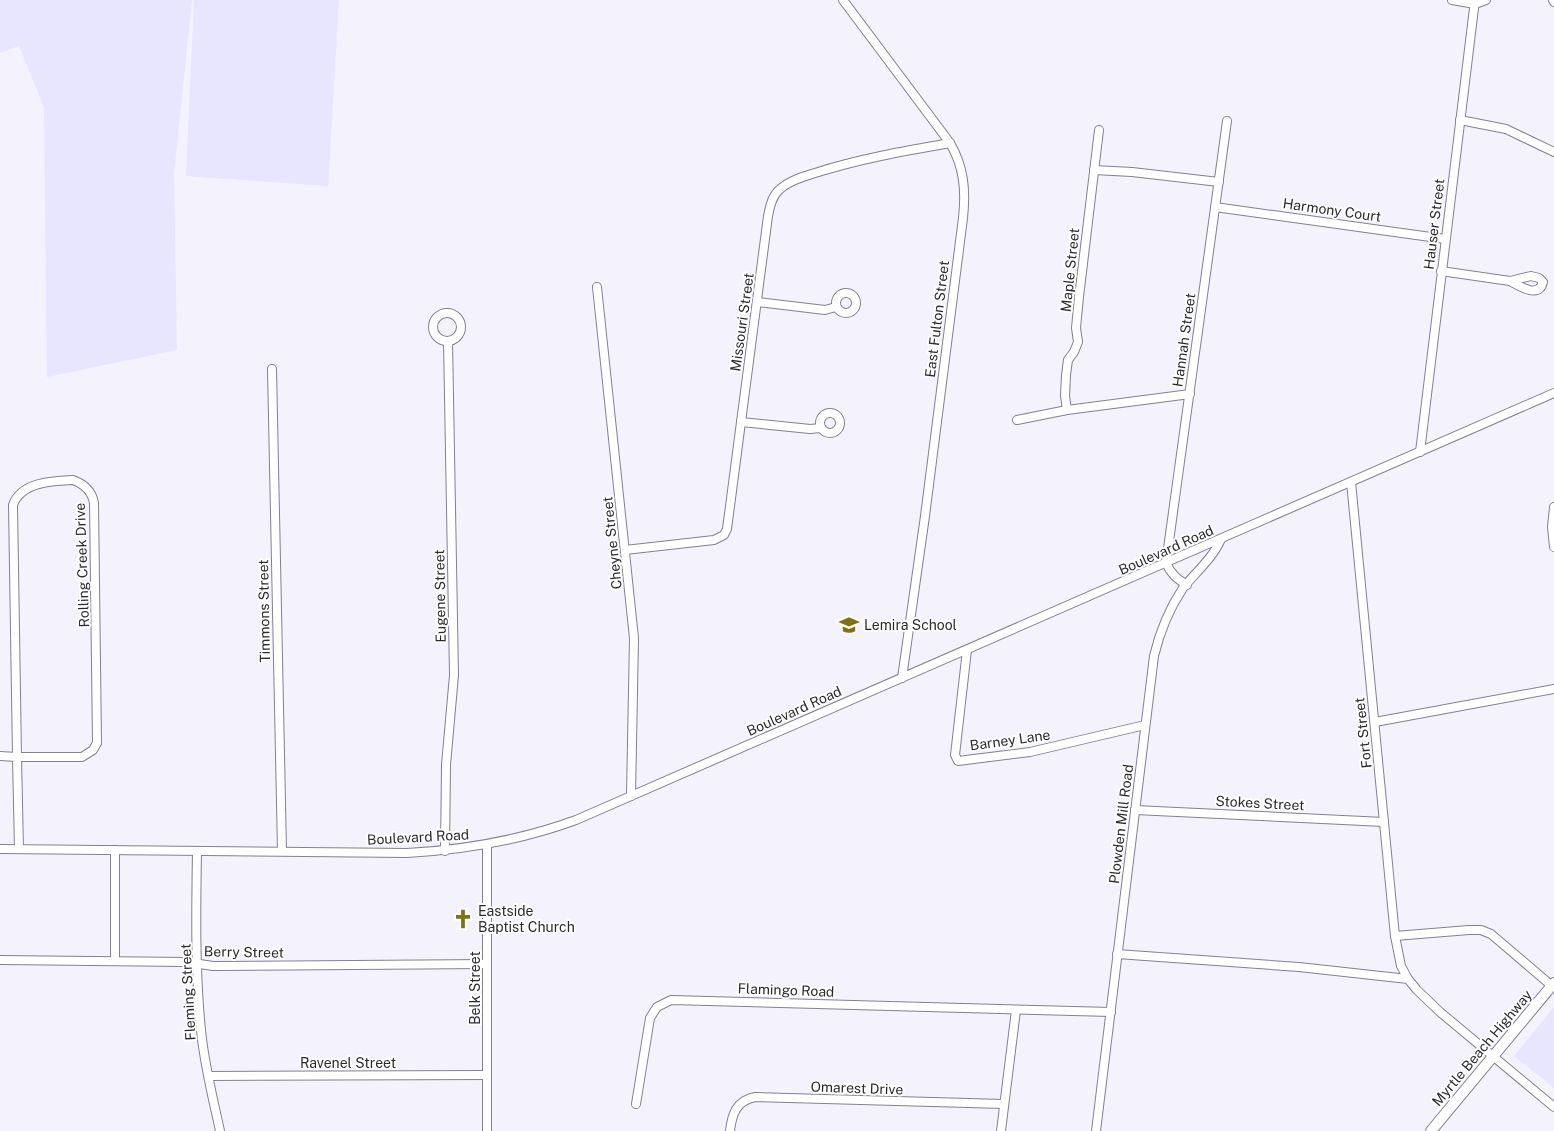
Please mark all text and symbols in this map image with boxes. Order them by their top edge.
street label: Hauser Street [1420,178,1448,270]
street label: Harmony Court [1282,195,1382,225]
street label: Maple Street [1058,227,1082,313]
street label: East Fulton Street [922,260,952,378]
street label: Missouri Street [727,272,757,372]
street label: Hannah Street [1169,292,1199,388]
street label: Cheyne Street [599,496,625,590]
street label: Rolling Creek Drive [72,502,92,628]
street label: Boulevard Road [1116,522,1216,578]
street label: Eugene Street [431,549,449,643]
street label: Timmons Street [255,559,273,663]
school or university icon: Lemira School [838,614,860,636]
place label: Lemira School [864,617,957,633]
street label: Boulevard Road [744,683,844,739]
street label: Fort Street [1351,697,1375,769]
street label: Barney Lane [969,726,1051,754]
street label: Plowden Mill Road [1106,763,1136,885]
street label: Stokes Street [1215,793,1305,813]
street label: Boulevard Road [367,826,469,848]
place label: Eastside Baptist Church [478,903,575,935]
church icon: Eastside Baptist Church [452,908,474,930]
street label: Fleming Street [177,943,199,1041]
street label: Berry Street [204,943,284,961]
street label: Belk Street [467,951,483,1025]
street label: Flamingo Road [737,980,835,1000]
street label: Myrtle Beach Highway [1429,986,1535,1109]
street label: Ravenel Street [300,1055,396,1071]
street label: Omarest Drive [810,1078,904,1098]

